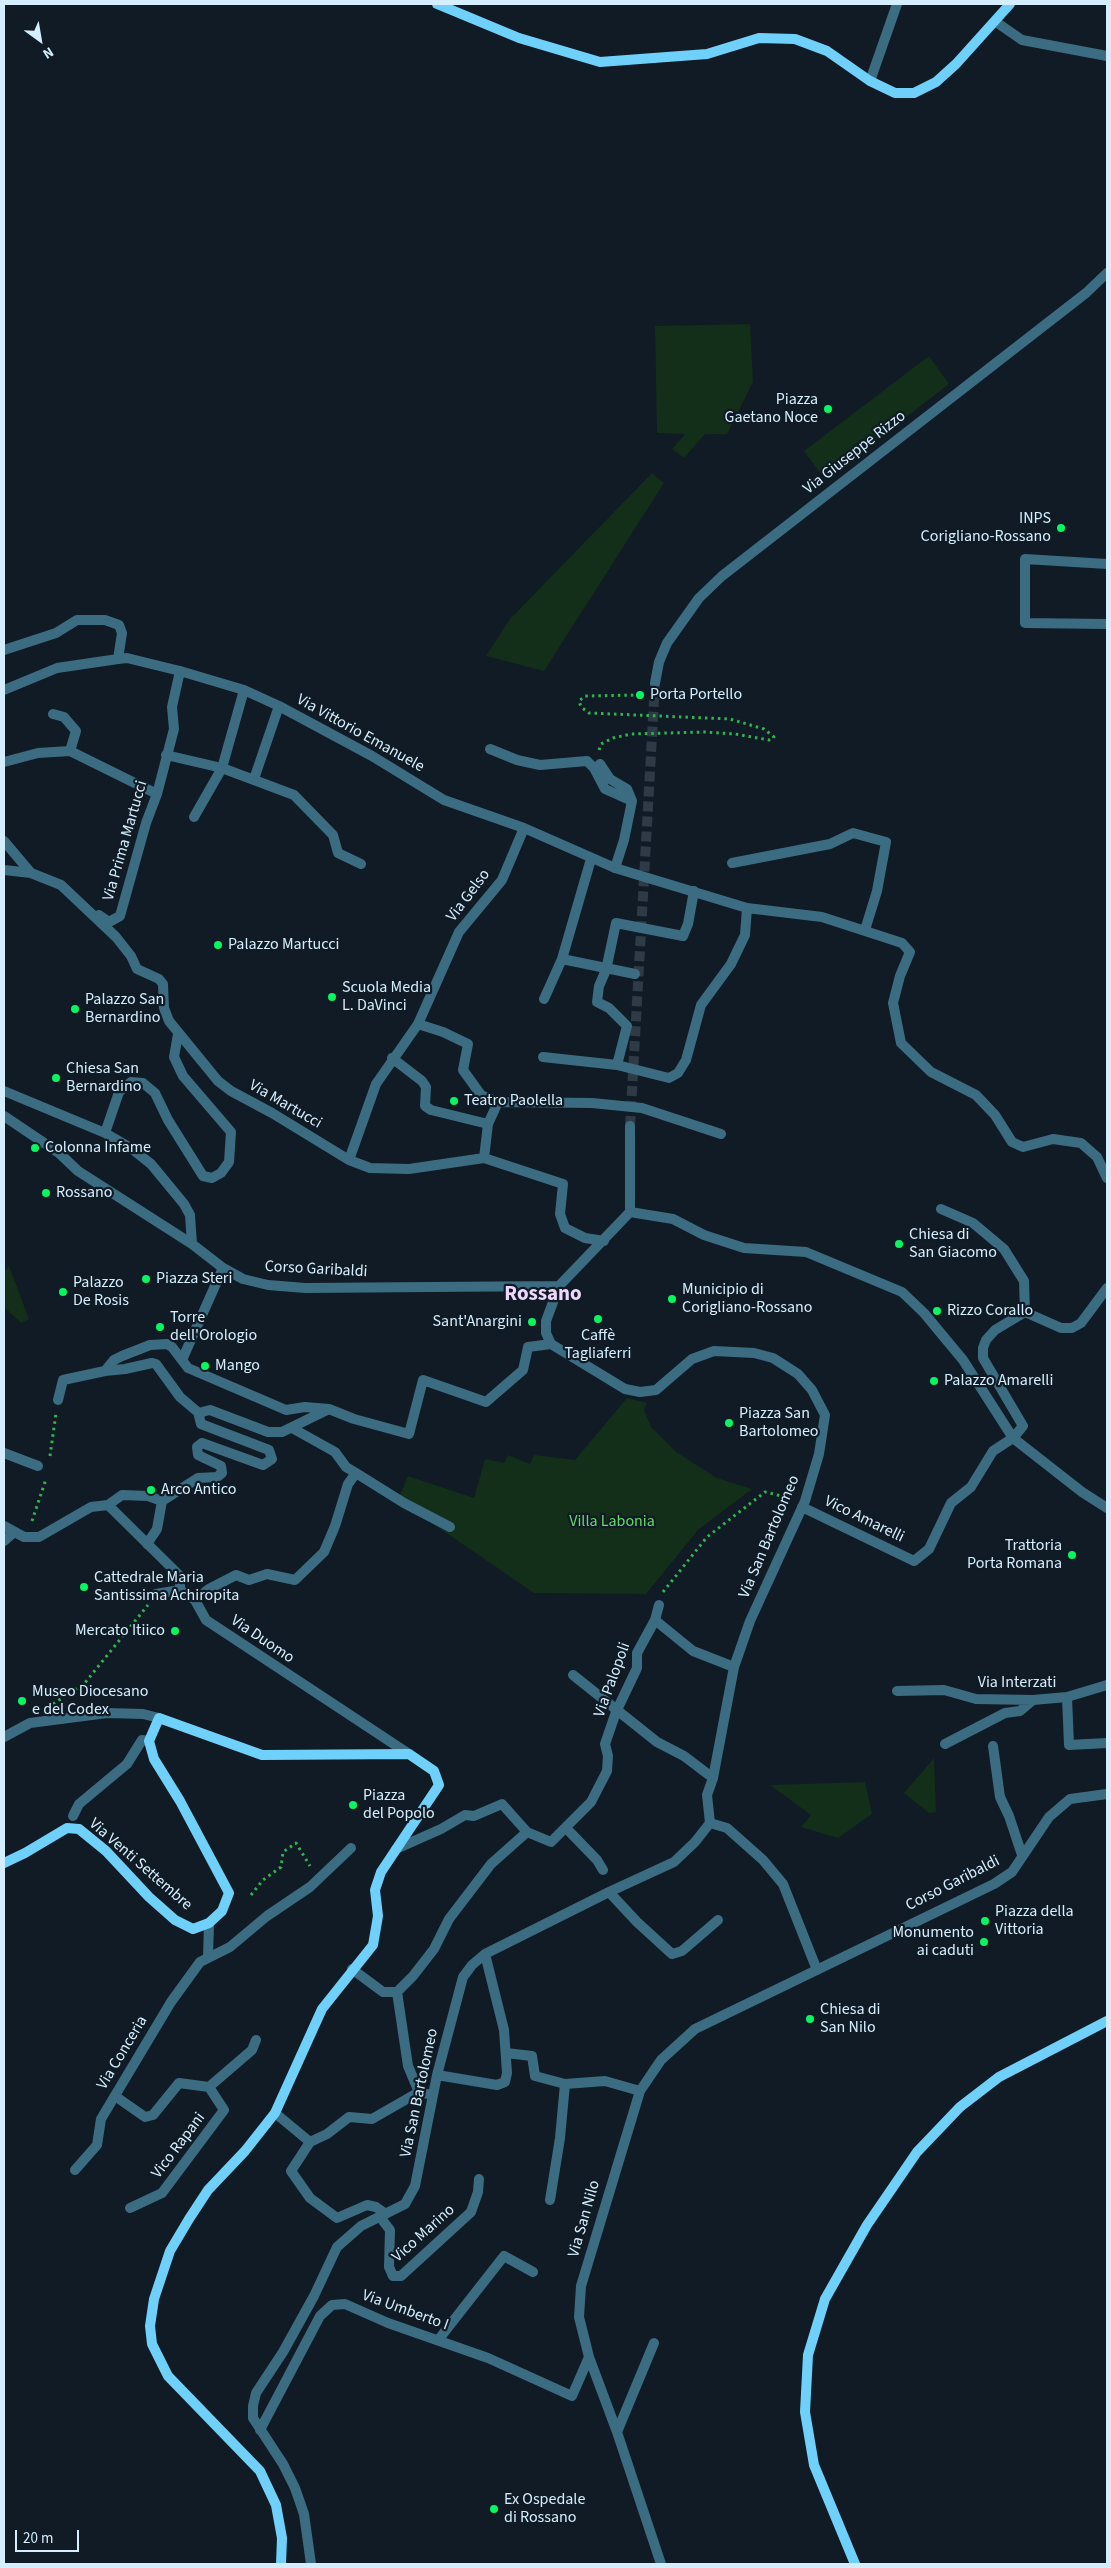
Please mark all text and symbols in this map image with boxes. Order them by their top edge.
north arrow [15,15,65,65]
text: N [39,42,57,64]
place label: Piazza Gaetano Noce [725,390,818,428]
marker: Piazza Gaetano Noce [822,403,834,415]
street label: Via Giuseppe Rizzo [800,407,910,499]
place label: INPS Corigliano-Rossano [921,509,1051,547]
marker: INPS Corigliano-Rossano [1055,522,1067,534]
place label: Porta Portello [650,685,742,705]
marker: Porta Portello [634,689,646,701]
street label: Via Vittorio Emanuele [293,691,427,777]
street label: Via Prima Martucci [100,779,152,903]
street label: Via Gelso [443,866,495,926]
place label: Palazzo Martucci [228,935,339,955]
marker: Palazzo Martucci [212,939,224,951]
place label: Scuola Media L. DaVinci [342,978,431,1016]
place label: Palazzo San Bernardino [85,990,164,1028]
marker: Scuola Media L. DaVinci [326,991,338,1003]
marker: Palazzo San Bernardino [69,1003,81,1015]
place label: Chiesa San Bernardino [66,1059,141,1097]
marker: Chiesa San Bernardino [50,1072,62,1084]
street label: Via Martucci [245,1076,325,1134]
place label: Teatro Paolella [464,1091,563,1111]
marker: Teatro Paolella [448,1095,460,1107]
place label: Colonna Infame [45,1138,151,1158]
marker: Colonna Infame [29,1142,41,1154]
place label: Rossano [56,1183,112,1203]
marker: Rossano [40,1187,52,1199]
place label: Chiesa di San Giacomo [909,1225,997,1263]
marker: Chiesa di San Giacomo [893,1238,905,1250]
street label: Corso Garibaldi [264,1258,368,1282]
place label: Piazza Steri [156,1269,232,1289]
place label: Palazzo De Rosis [73,1273,129,1311]
marker: Piazza Steri [140,1273,152,1285]
place label: Municipio di Corigliano-Rossano [682,1280,812,1318]
district label: Rossano [504,1282,582,1308]
marker: Palazzo De Rosis [57,1286,69,1298]
marker: Municipio di Corigliano-Rossano [666,1293,678,1305]
place label: Rizzo Corallo [947,1301,1033,1321]
marker: Rizzo Corallo [931,1305,943,1317]
place label: Torre dell'Orologio [170,1308,257,1346]
place label: Sant'Anargini [433,1312,522,1332]
marker: Caffè Tagliaferri [592,1313,604,1325]
marker: Sant'Anargini [526,1316,538,1328]
marker: Torre dell'Orologio [154,1321,166,1333]
place label: Caffè Tagliaferri [564,1326,632,1364]
place label: Mango [215,1356,260,1376]
marker: Mango [199,1360,211,1372]
place label: Palazzo Amarelli [944,1371,1053,1391]
marker: Palazzo Amarelli [928,1375,940,1387]
place label: Piazza San Bartolomeo [739,1404,819,1442]
marker: Piazza San Bartolomeo [723,1417,735,1429]
street label: Via San Bartolomeo [735,1473,805,1601]
place label: Arco Antico [161,1480,236,1500]
marker: Arco Antico [145,1484,157,1496]
street label: Vico Amarelli [821,1492,907,1548]
park label: Villa Labonia [569,1512,655,1532]
place label: Trattoria Porta Romana [967,1536,1062,1574]
marker: Trattoria Porta Romana [1066,1549,1078,1561]
place label: Cattedrale Maria Santissima Achiropita [94,1568,239,1606]
marker: Cattedrale Maria Santissima Achiropita [78,1581,90,1593]
street label: Via Duomo [227,1612,297,1668]
place label: Mercato Itiico [75,1621,165,1641]
marker: Mercato Itiico [169,1625,181,1637]
street label: Via Palopoli [591,1640,635,1720]
street label: Via Interzati [978,1673,1056,1693]
place label: Museo Diocesano e del Codex [32,1682,148,1720]
marker: Museo Diocesano e del Codex [16,1695,28,1707]
place label: Piazza del Popolo [363,1786,435,1824]
marker: Piazza del Popolo [347,1799,359,1811]
street label: Via Venti Settembre [84,1815,196,1915]
street label: Corso Garibaldi [903,1852,1003,1916]
place label: Piazza della Vittoria [995,1902,1074,1940]
marker: Piazza della Vittoria [979,1915,991,1927]
place label: Monumento ai caduti [892,1923,974,1961]
marker: Monumento ai caduti [978,1936,990,1948]
place label: Chiesa di San Nilo [820,2000,880,2038]
street label: Via Conceria [94,2013,152,2093]
marker: Chiesa di San Nilo [804,2013,816,2025]
street label: Via San Bartolomeo [397,2027,443,2159]
street label: Vico Rapani [148,2109,210,2183]
street label: Via San Nilo [565,2178,605,2260]
street label: Vico Marino [389,2201,459,2267]
street label: Via Umberto I [359,2286,451,2336]
place label: Ex Ospedale di Rossano [504,2490,585,2528]
marker: Ex Ospedale di Rossano [488,2503,500,2515]
scale bar [18,2520,81,2552]
text: 20 m [23,2528,53,2549]

